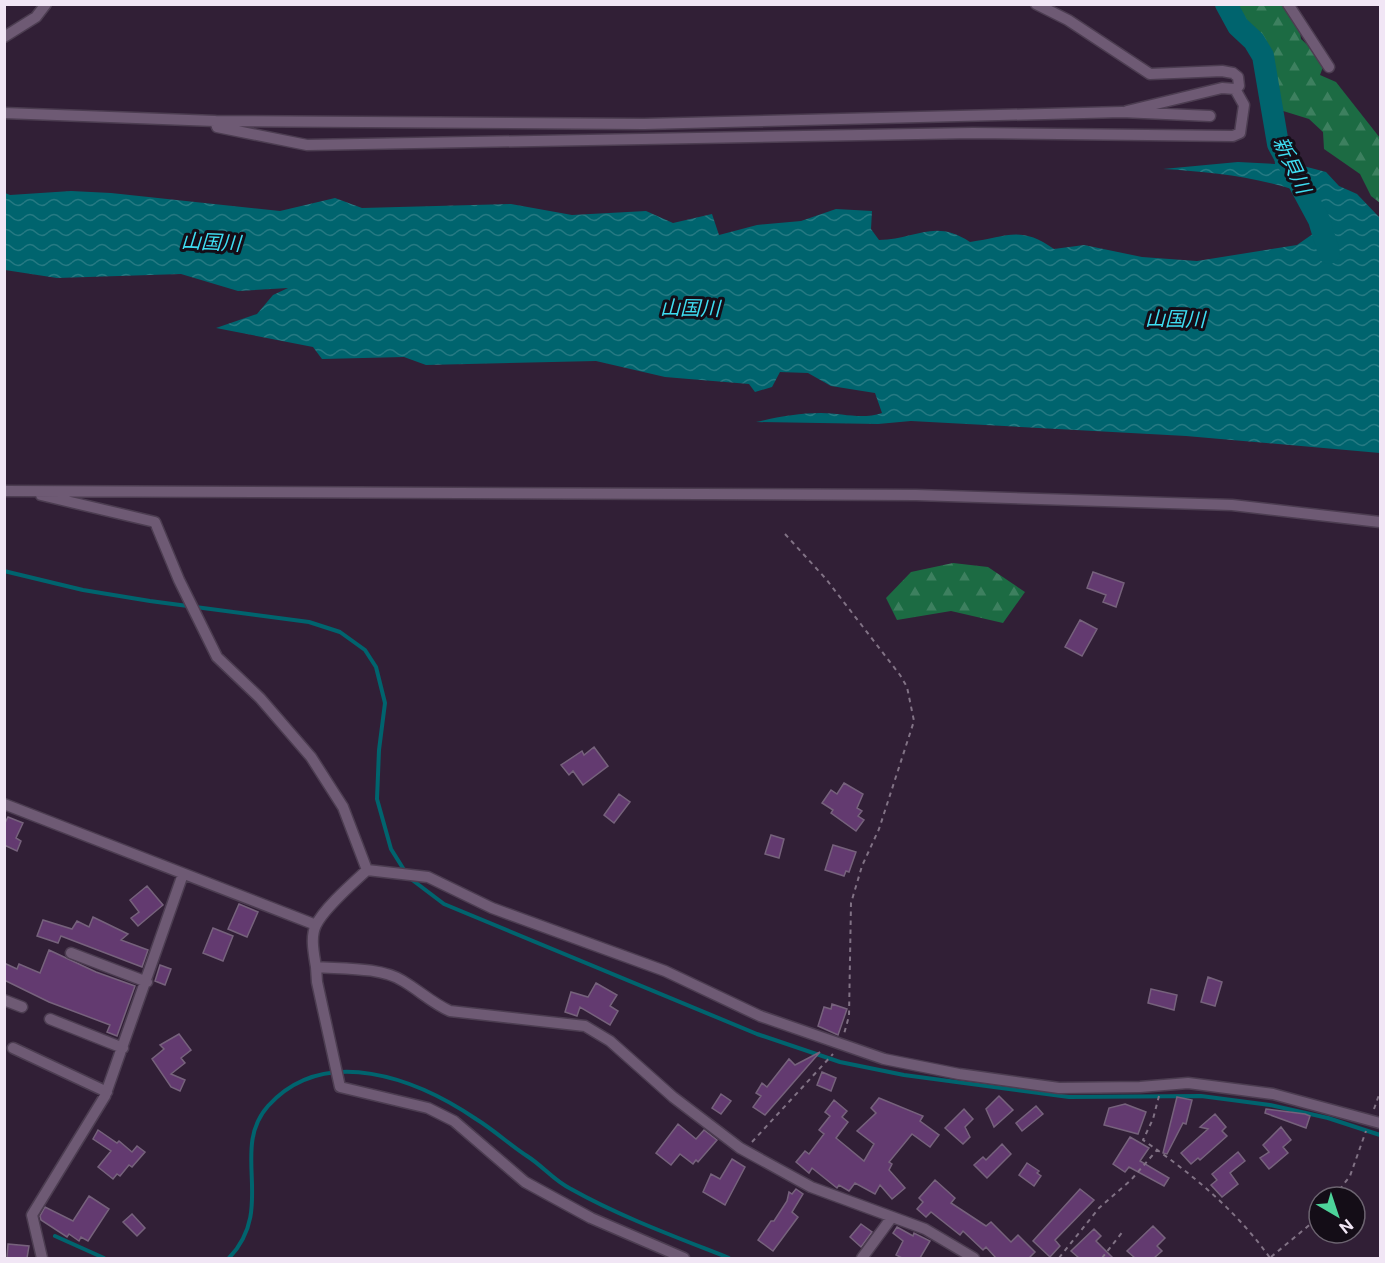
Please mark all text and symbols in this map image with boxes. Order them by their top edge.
water label: 新貝川 [1268,133,1316,199]
water label: 山国川 [180,228,244,256]
water label: 山国川 [660,295,722,321]
water label: 山国川 [1145,306,1207,332]
north arrow [1307,1185,1367,1245]
text: N [1335,1215,1357,1238]

